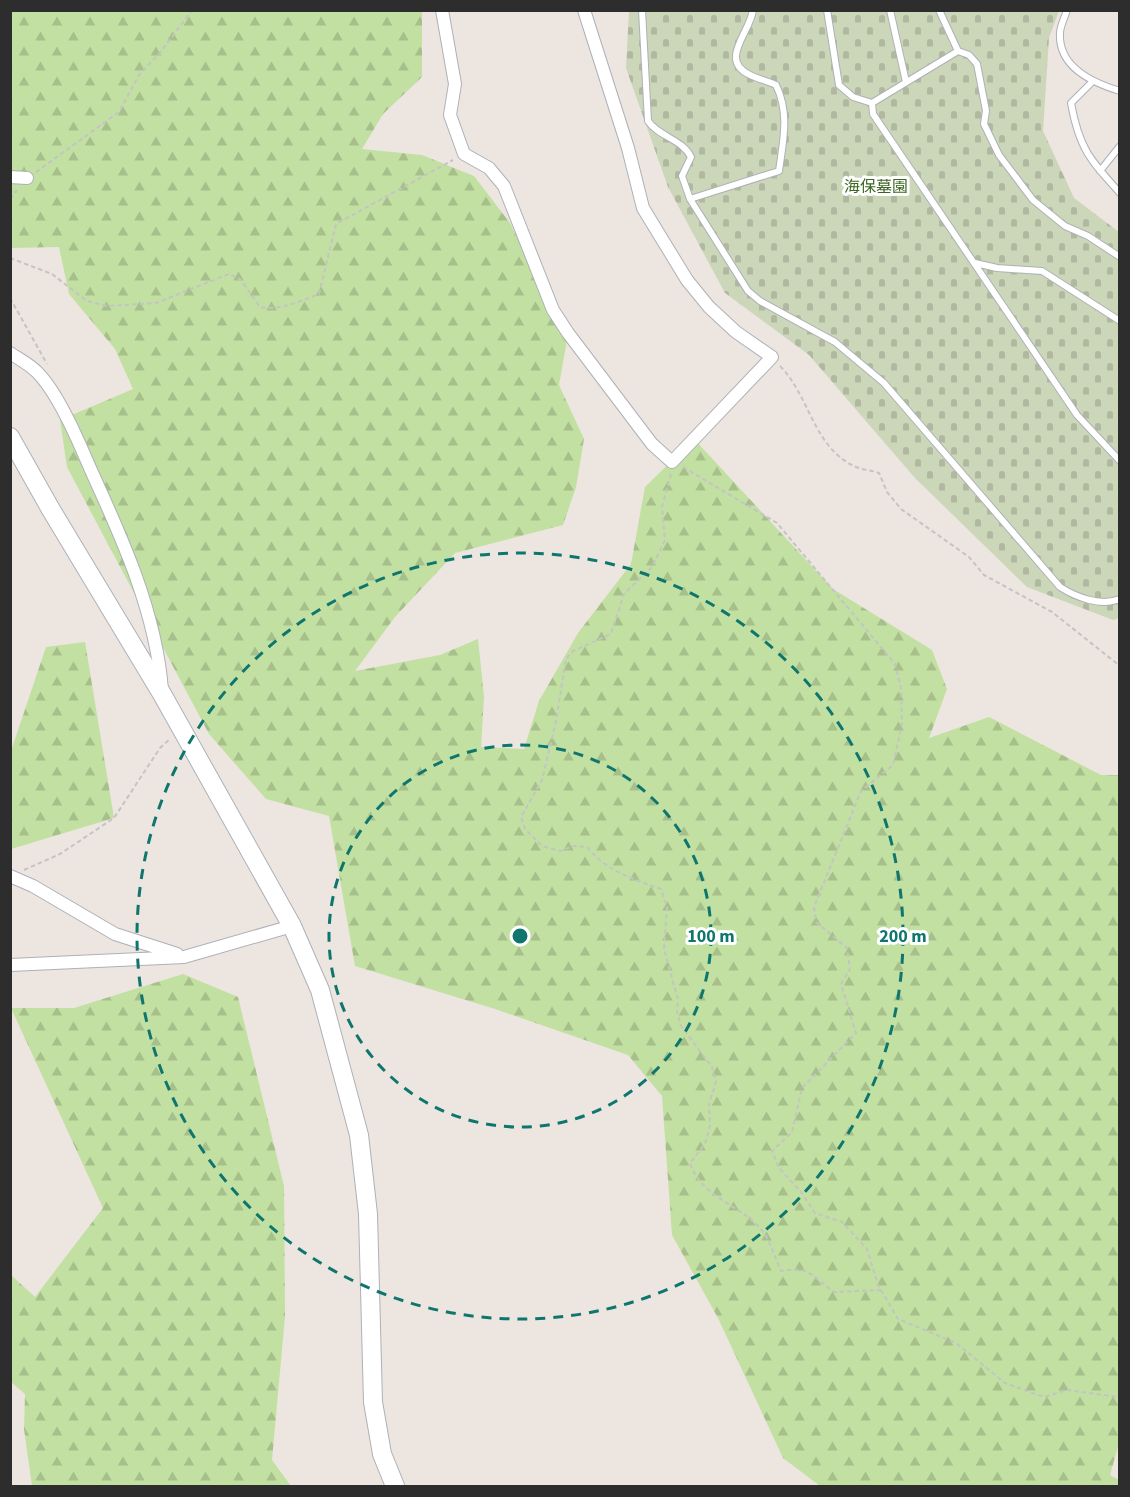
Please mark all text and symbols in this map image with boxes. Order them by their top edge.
park label: 海保墓園 [844,176,908,198]
text: 100 m [687,924,735,949]
text: 200 m [879,924,927,949]
centre of rings [510,926,530,946]

